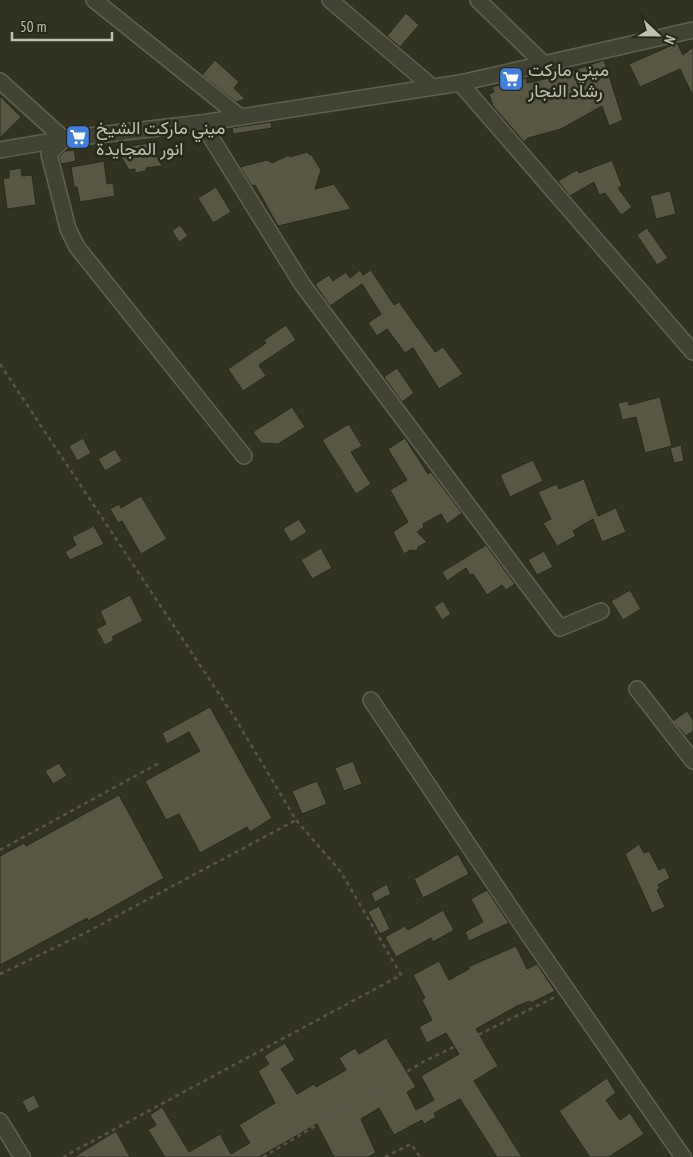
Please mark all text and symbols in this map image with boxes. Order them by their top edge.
scale bar [12,10,112,42]
north arrow [633,10,683,60]
text: 50 m [20,17,46,36]
text: N [660,33,680,47]
place label: ميني ماركت رشاد النجار [527,58,609,102]
supermarket icon: ميني ماركت رشاد النجار [498,66,524,92]
place label: ميني ماركت الشيخ انور المجايدة [96,116,225,160]
supermarket icon: ميني ماركت الشيخ انور المجايدة [65,124,91,150]

